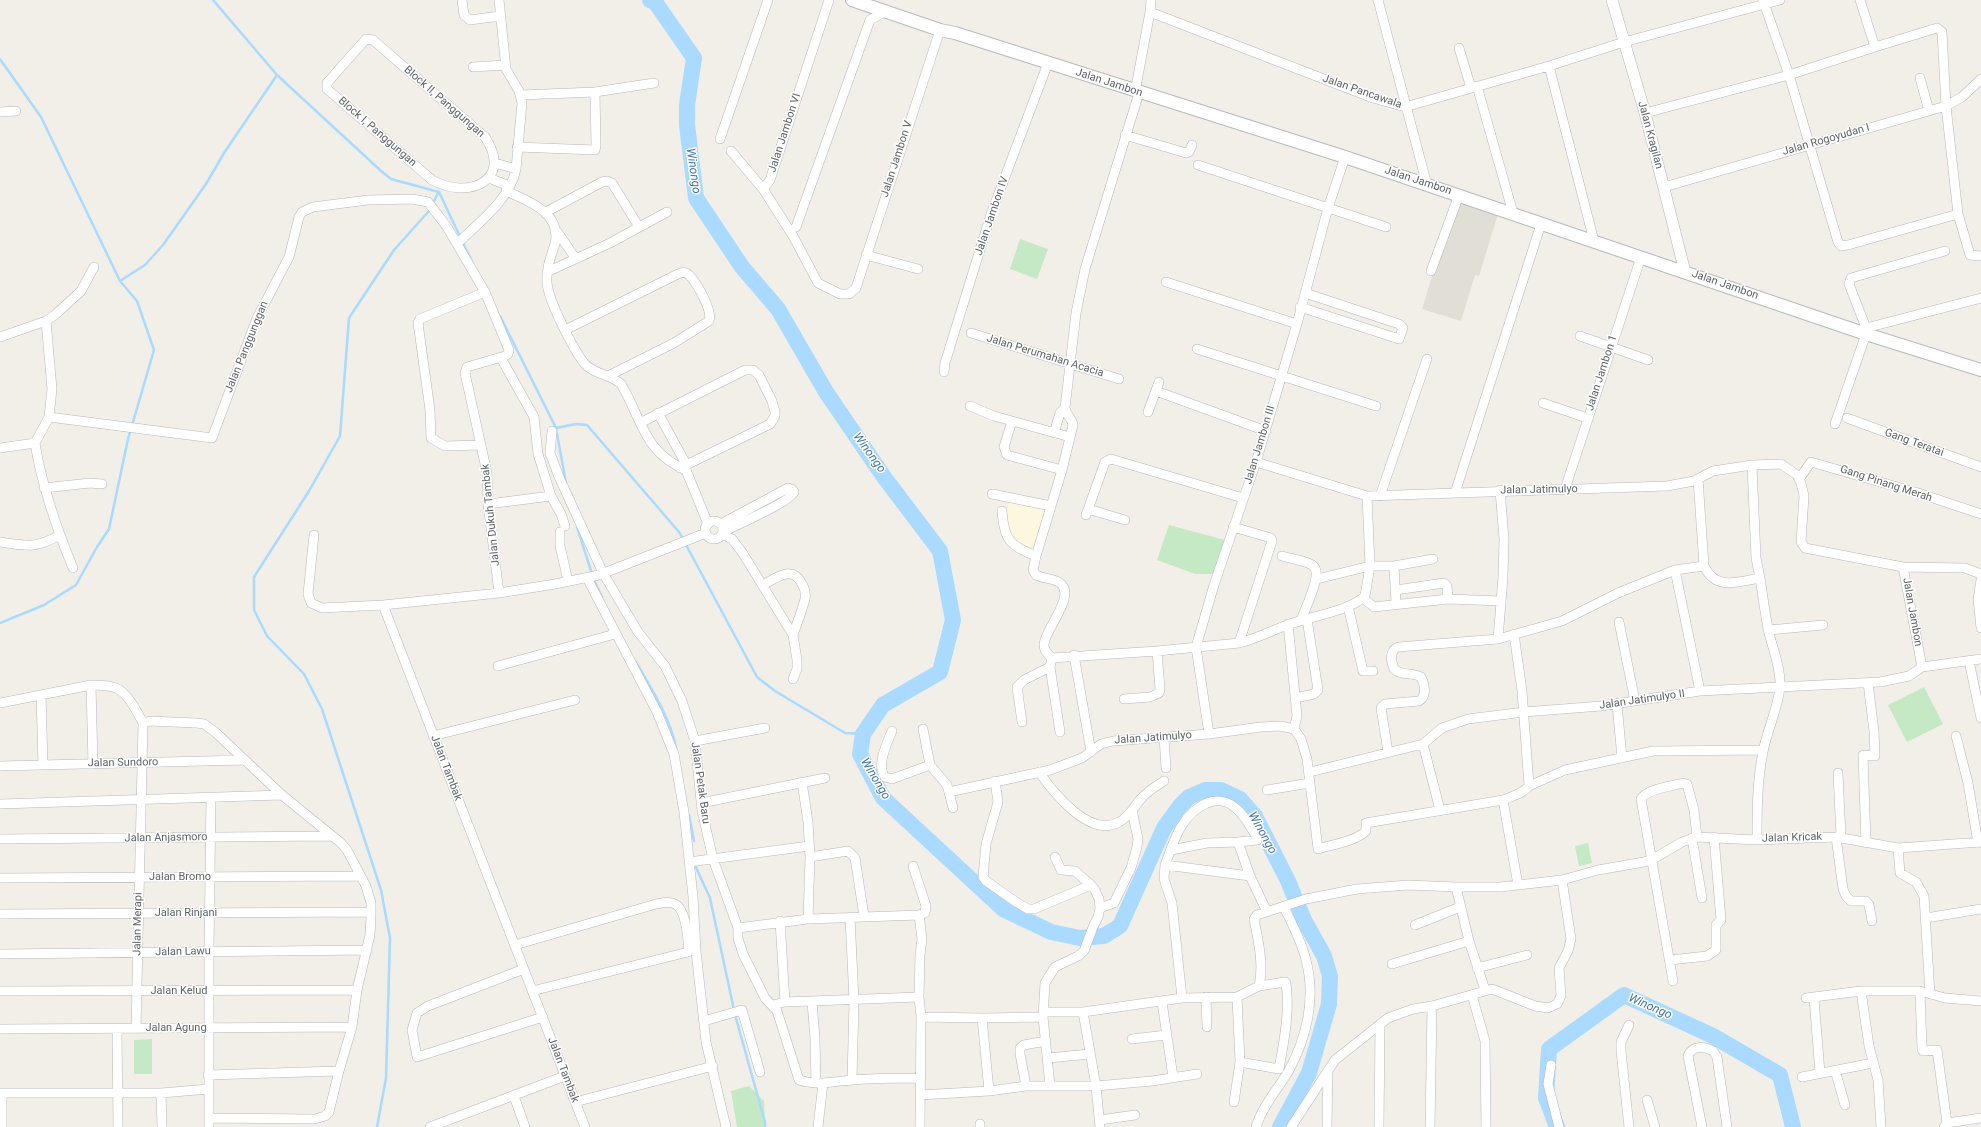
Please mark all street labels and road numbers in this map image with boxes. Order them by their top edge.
street label: Block II, Panggungan [401,63,487,141]
street label: Jalan Jambon [1074,66,1144,100]
street label: Jalan Pancawala [1321,72,1403,112]
street label: Jalan Jambon VI [766,92,804,174]
street label: Block I, Panggungan [335,94,419,170]
street label: Jalan Kragilan [1635,100,1665,170]
street label: Jalan Jambon V [878,119,916,199]
street label: Jalan Rogoyudan I [1781,121,1871,159]
street label: Jalan Jambon [1383,164,1453,198]
street label: Jalan Jambon IV [972,175,1012,257]
street label: Jalan Jambon [1690,267,1760,303]
street label: Jalan Panggunggan [223,299,271,395]
street label: Jalan Perumahan Acacia [985,332,1105,380]
street label: Jalan Jambon 1 [1584,334,1620,412]
street label: Jalan Jambon III [1242,404,1278,486]
street label: Gang Teratai [1883,426,1945,460]
street label: Jalan Dukuh Tambak [479,463,503,567]
street label: Gang Pinang Merah [1838,463,1934,505]
street label: Jalan Jatimulyo [1500,483,1578,497]
street label: Jalan Jambon [1899,577,1925,647]
street label: Jalan Jatimulyo II [1598,687,1686,713]
street label: Jalan Jatimulyo [1114,729,1192,747]
street label: Jalan Tambak [428,734,464,802]
street label: Jalan Petak Baru [688,741,712,825]
street label: Jalan Sundoro [88,756,158,770]
street label: Jalan Kricak [1762,830,1822,846]
street label: Jalan Anjasmoro [124,831,208,845]
street label: Jalan Bromo [149,870,211,884]
street label: Jalan Merapi [131,892,145,956]
street label: Jalan Rinjani [155,906,217,920]
street label: Jalan Lawu [155,945,211,959]
street label: Jalan Kelud [150,984,208,998]
street label: Jalan Agung [145,1021,207,1035]
street label: Jalan Tambak [545,1036,581,1104]

